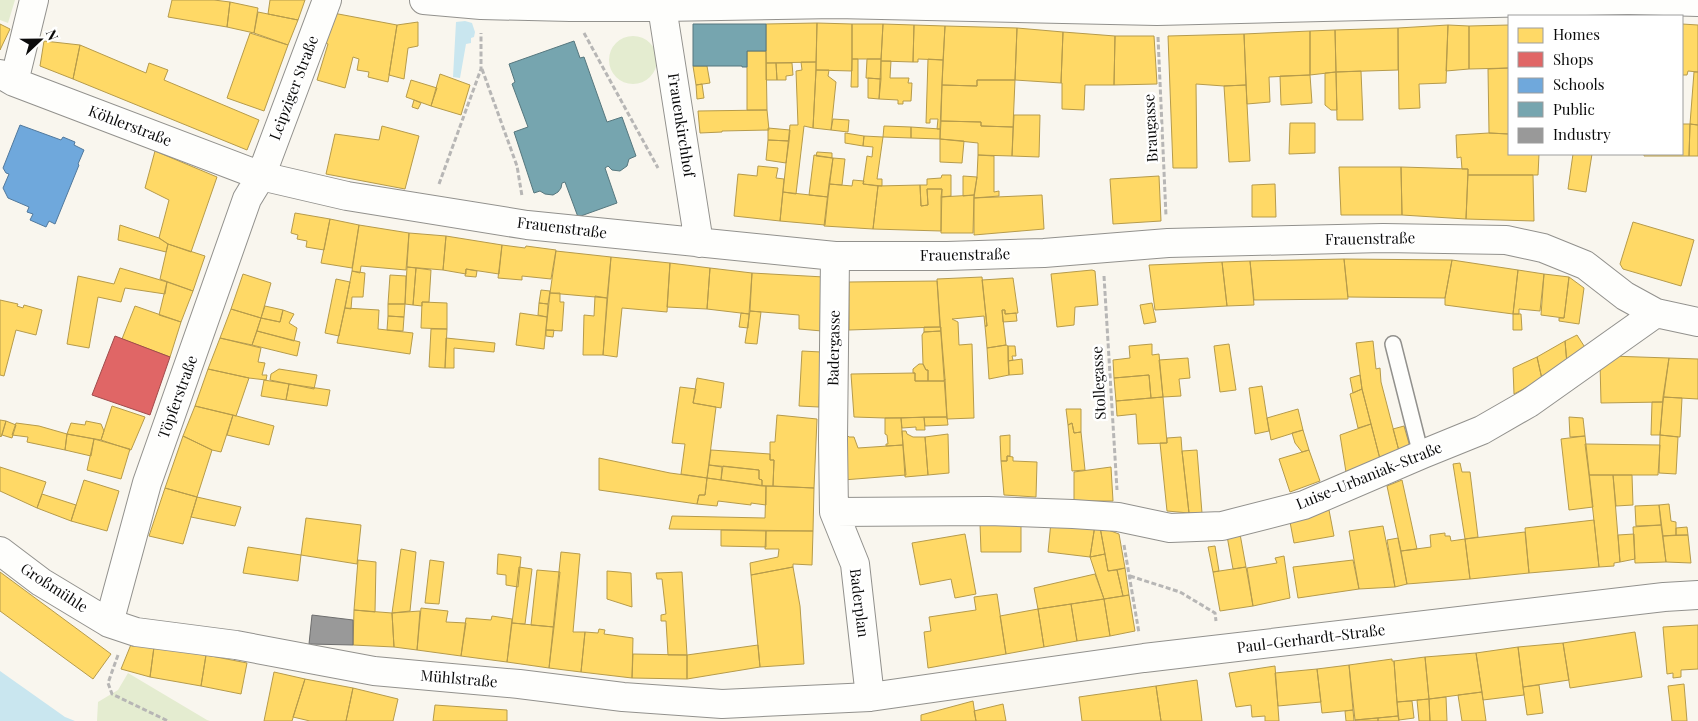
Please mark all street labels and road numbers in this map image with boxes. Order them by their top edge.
street label: Leipziger Straße [264,33,322,143]
street label: Frauenkirchhof [664,71,700,179]
street label: Braugasse [1138,93,1162,163]
street label: Köhlerstraße [86,100,175,150]
street label: Frauenstraße [516,212,608,242]
street label: Frauenstraße [1325,227,1415,249]
street label: Frauenstraße [920,243,1010,265]
street label: Badergasse [822,310,844,386]
street label: Stollegasse [1086,346,1110,420]
street label: Töpferstraße [153,352,201,441]
street label: Luise-Urbaniak-Straße [1293,437,1445,514]
street label: Großmühle [17,558,92,616]
street label: Baderplan [846,567,874,638]
street label: Paul-Gerhardt-Straße [1236,619,1386,657]
street label: Mühlstraße [420,665,498,691]

